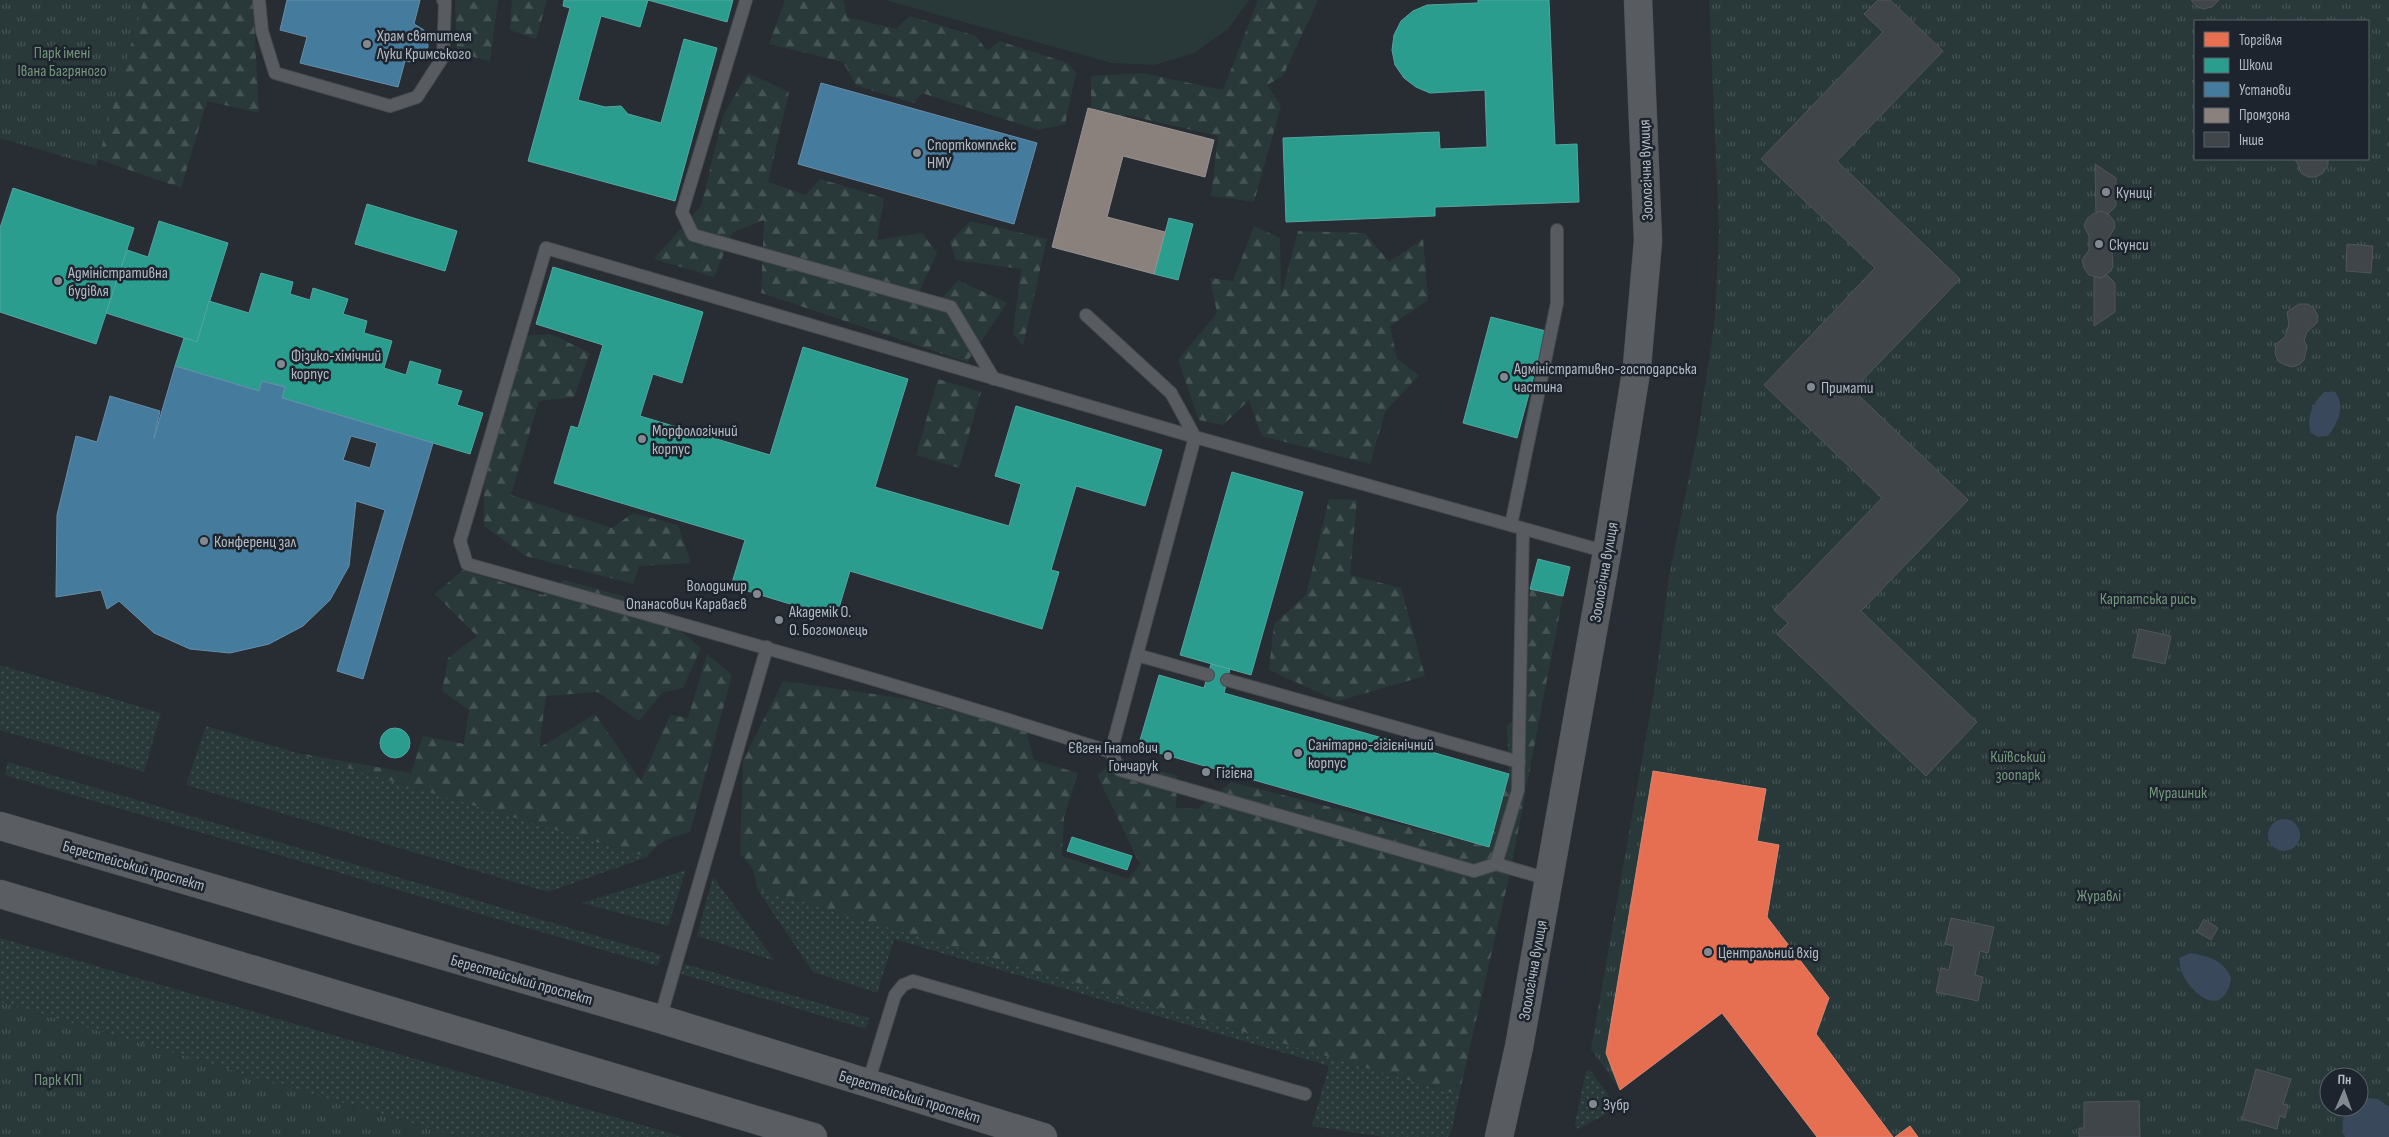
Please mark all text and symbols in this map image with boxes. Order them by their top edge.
legend [2194,20,2369,160]
place label: Храм святителя Луки Кримського [376,27,472,64]
text: Торгівля [2239,31,2282,50]
marker: Храм святителя Луки Кримського [361,38,373,50]
park label: Парк імені Івана Багряного [17,44,107,81]
text: Школи [2239,56,2272,75]
text: Установи [2239,81,2291,100]
text: Промзона [2239,106,2290,125]
street label: Зоологічна вулиця [1635,119,1658,221]
text: Інше [2239,131,2264,150]
place label: Спорткомплекс НМУ [927,136,1017,173]
marker: Спорткомплекс НМУ [911,147,923,159]
place label: Куниці [2116,184,2152,203]
marker: Куниці [2100,186,2112,198]
place label: Скунси [2109,236,2149,255]
marker: Скунси [2093,238,2105,250]
place label: Адміністративна будівля [67,264,168,301]
marker: Адміністративна будівля [52,275,64,287]
place label: Фізико-хімічний корпус [291,347,381,384]
marker: Фізико-хімічний корпус [275,358,287,370]
place label: Адміністративно-господарська частина [1513,360,1697,397]
marker: Адміністративно-господарська частина [1498,371,1510,383]
place label: Примати [1821,379,1873,398]
marker: Примати [1805,381,1817,393]
place label: Морфологічний корпус [652,422,738,459]
marker: Морфологічний корпус [636,433,648,445]
street label: Зоологічна вулиця [1586,521,1623,624]
place label: Конференц зал [214,533,296,552]
marker: Конференц зал [198,535,210,547]
place label: Володимир Опанасович Караваєв [626,577,747,614]
marker: Володимир Опанасович Караваєв [751,588,763,600]
park label: Карпатська рись [2100,590,2196,609]
place label: Академік О. О. Богомолець [788,603,868,640]
marker: Академік О. О. Богомолець [773,614,785,626]
place label: Санітарно-гігієнічний корпус [1308,736,1434,773]
place label: Євген Гнатович Гончарук [1068,739,1159,776]
marker: Санітарно-гігієнічний корпус [1292,747,1304,759]
park label: Київський зоопарк [1990,748,2046,785]
marker: Євген Гнатович Гончарук [1162,750,1174,762]
place label: Гігієна [1216,764,1253,783]
marker: Гігієна [1200,766,1212,778]
park label: Мурашник [2149,784,2208,803]
street label: Берестейський проспект [60,837,207,896]
park label: Журавлі [2077,887,2121,906]
street label: Зоологічна вулиця [1515,919,1552,1022]
place label: Центральний вхід [1718,944,1819,963]
marker: Центральний вхід [1702,946,1714,958]
street label: Берестейський проспект [448,951,595,1010]
street label: Берестейський проспект [837,1067,983,1128]
north arrow [2319,1067,2369,1117]
park label: Парк КПІ [34,1071,82,1090]
text: Пн [2337,1071,2352,1088]
place label: Зубр [1603,1096,1629,1115]
marker: Зубр [1587,1098,1599,1110]

